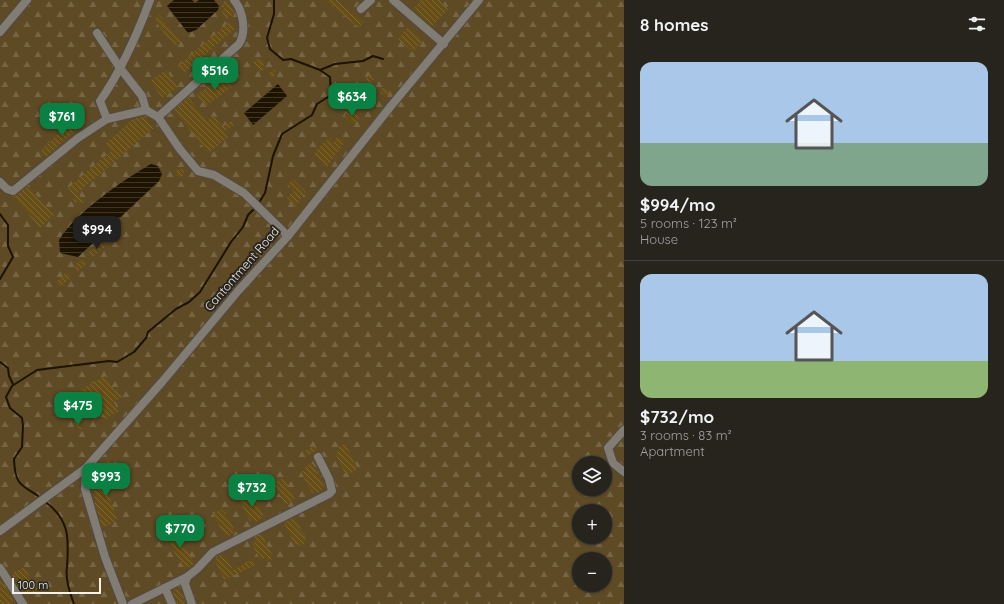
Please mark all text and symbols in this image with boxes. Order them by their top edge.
icon: filters [966,13,988,35]
text: 8 homes [640,14,709,35]
pin: $516 [191,57,239,91]
text: $516 [201,62,229,78]
pin: $634 [328,83,376,117]
text: $634 [337,88,367,104]
icon: home [778,88,850,160]
pin: $761 [38,103,86,137]
text: $761 [49,108,75,124]
text: $994/mo [640,194,715,215]
text: 5 rooms · 123 m² [640,215,737,231]
pin: $994 [73,216,121,250]
text: $994 [82,221,112,237]
street label: Cantontment Road [201,224,282,314]
text: House [640,231,678,247]
icon: home [778,300,850,372]
pin: $475 [54,392,102,426]
text: $475 [63,397,93,413]
text: $732/mo [640,406,714,427]
text: 3 rooms · 83 m² [640,427,732,443]
text: Apartment [640,443,705,459]
map controls [572,456,612,592]
button: layers [572,456,612,496]
pin: $993 [82,463,130,497]
text: $993 [91,468,121,484]
pin: $732 [228,474,276,508]
text: $732 [237,479,267,495]
button: + [572,504,612,544]
pin: $770 [156,515,204,549]
text: $770 [165,520,195,536]
button: − [572,552,612,592]
scale bar [12,576,101,595]
text: 100 m [18,578,48,592]

